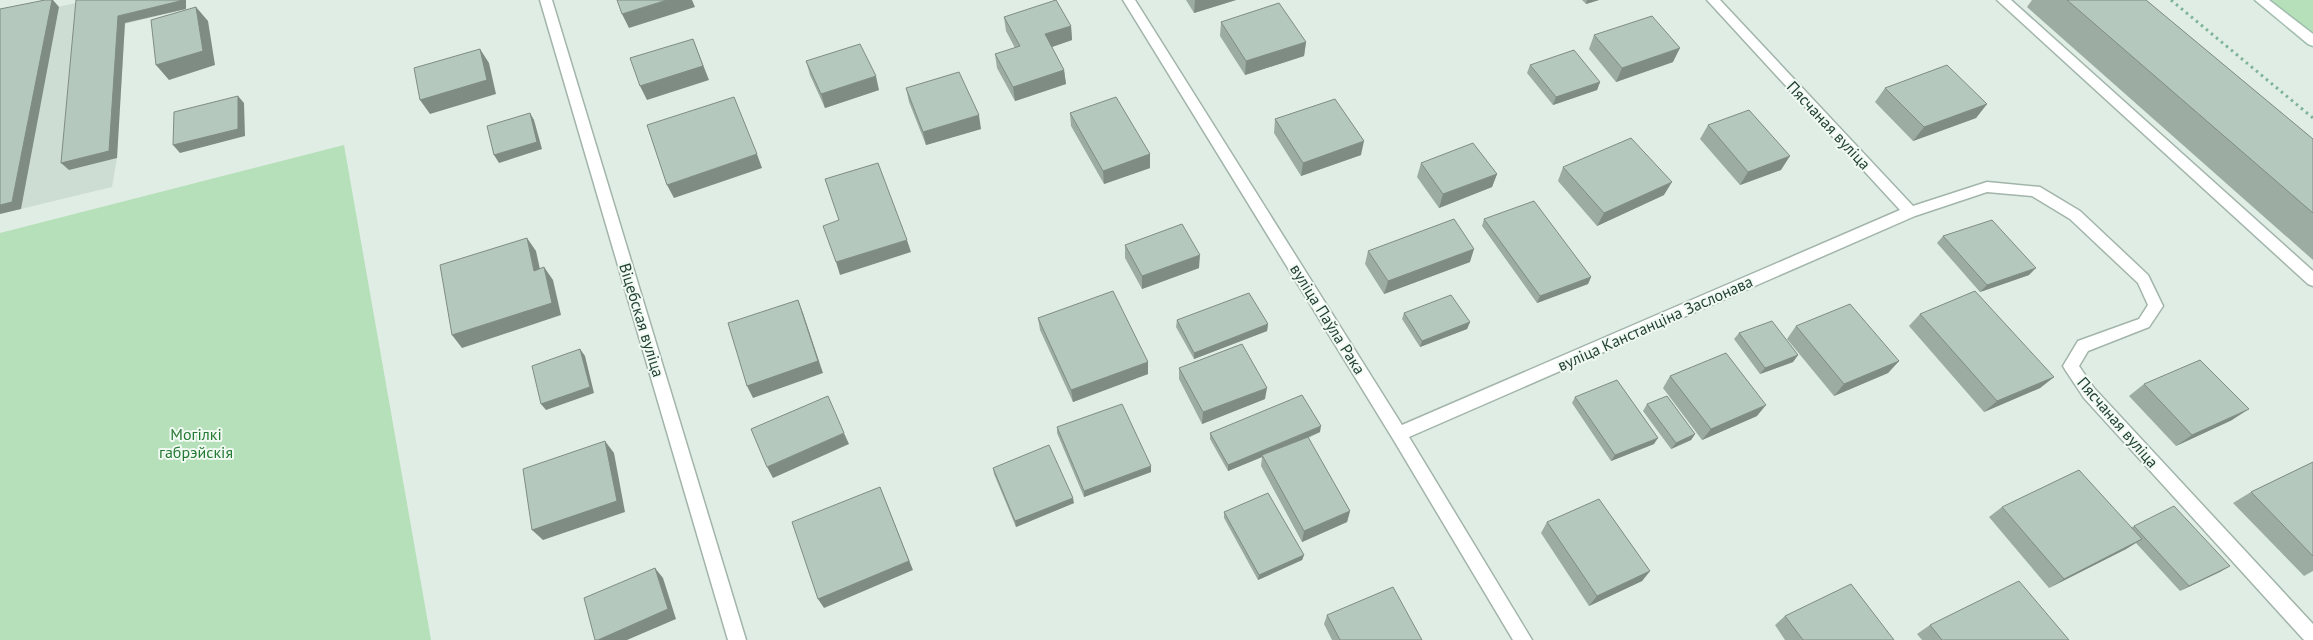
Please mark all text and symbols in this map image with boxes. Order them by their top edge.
street label: Пясчаная вуліца [1783,77,1875,173]
street label: вуліца Паўла Рака [1286,260,1370,378]
street label: Віцебская вуліца [615,261,669,379]
street label: вуліца Канстанціна Заслонава [1554,271,1756,375]
street label: Пясчаная вуліца [2073,372,2163,472]
park label: Могілкі габрэйскія [159,424,233,462]

